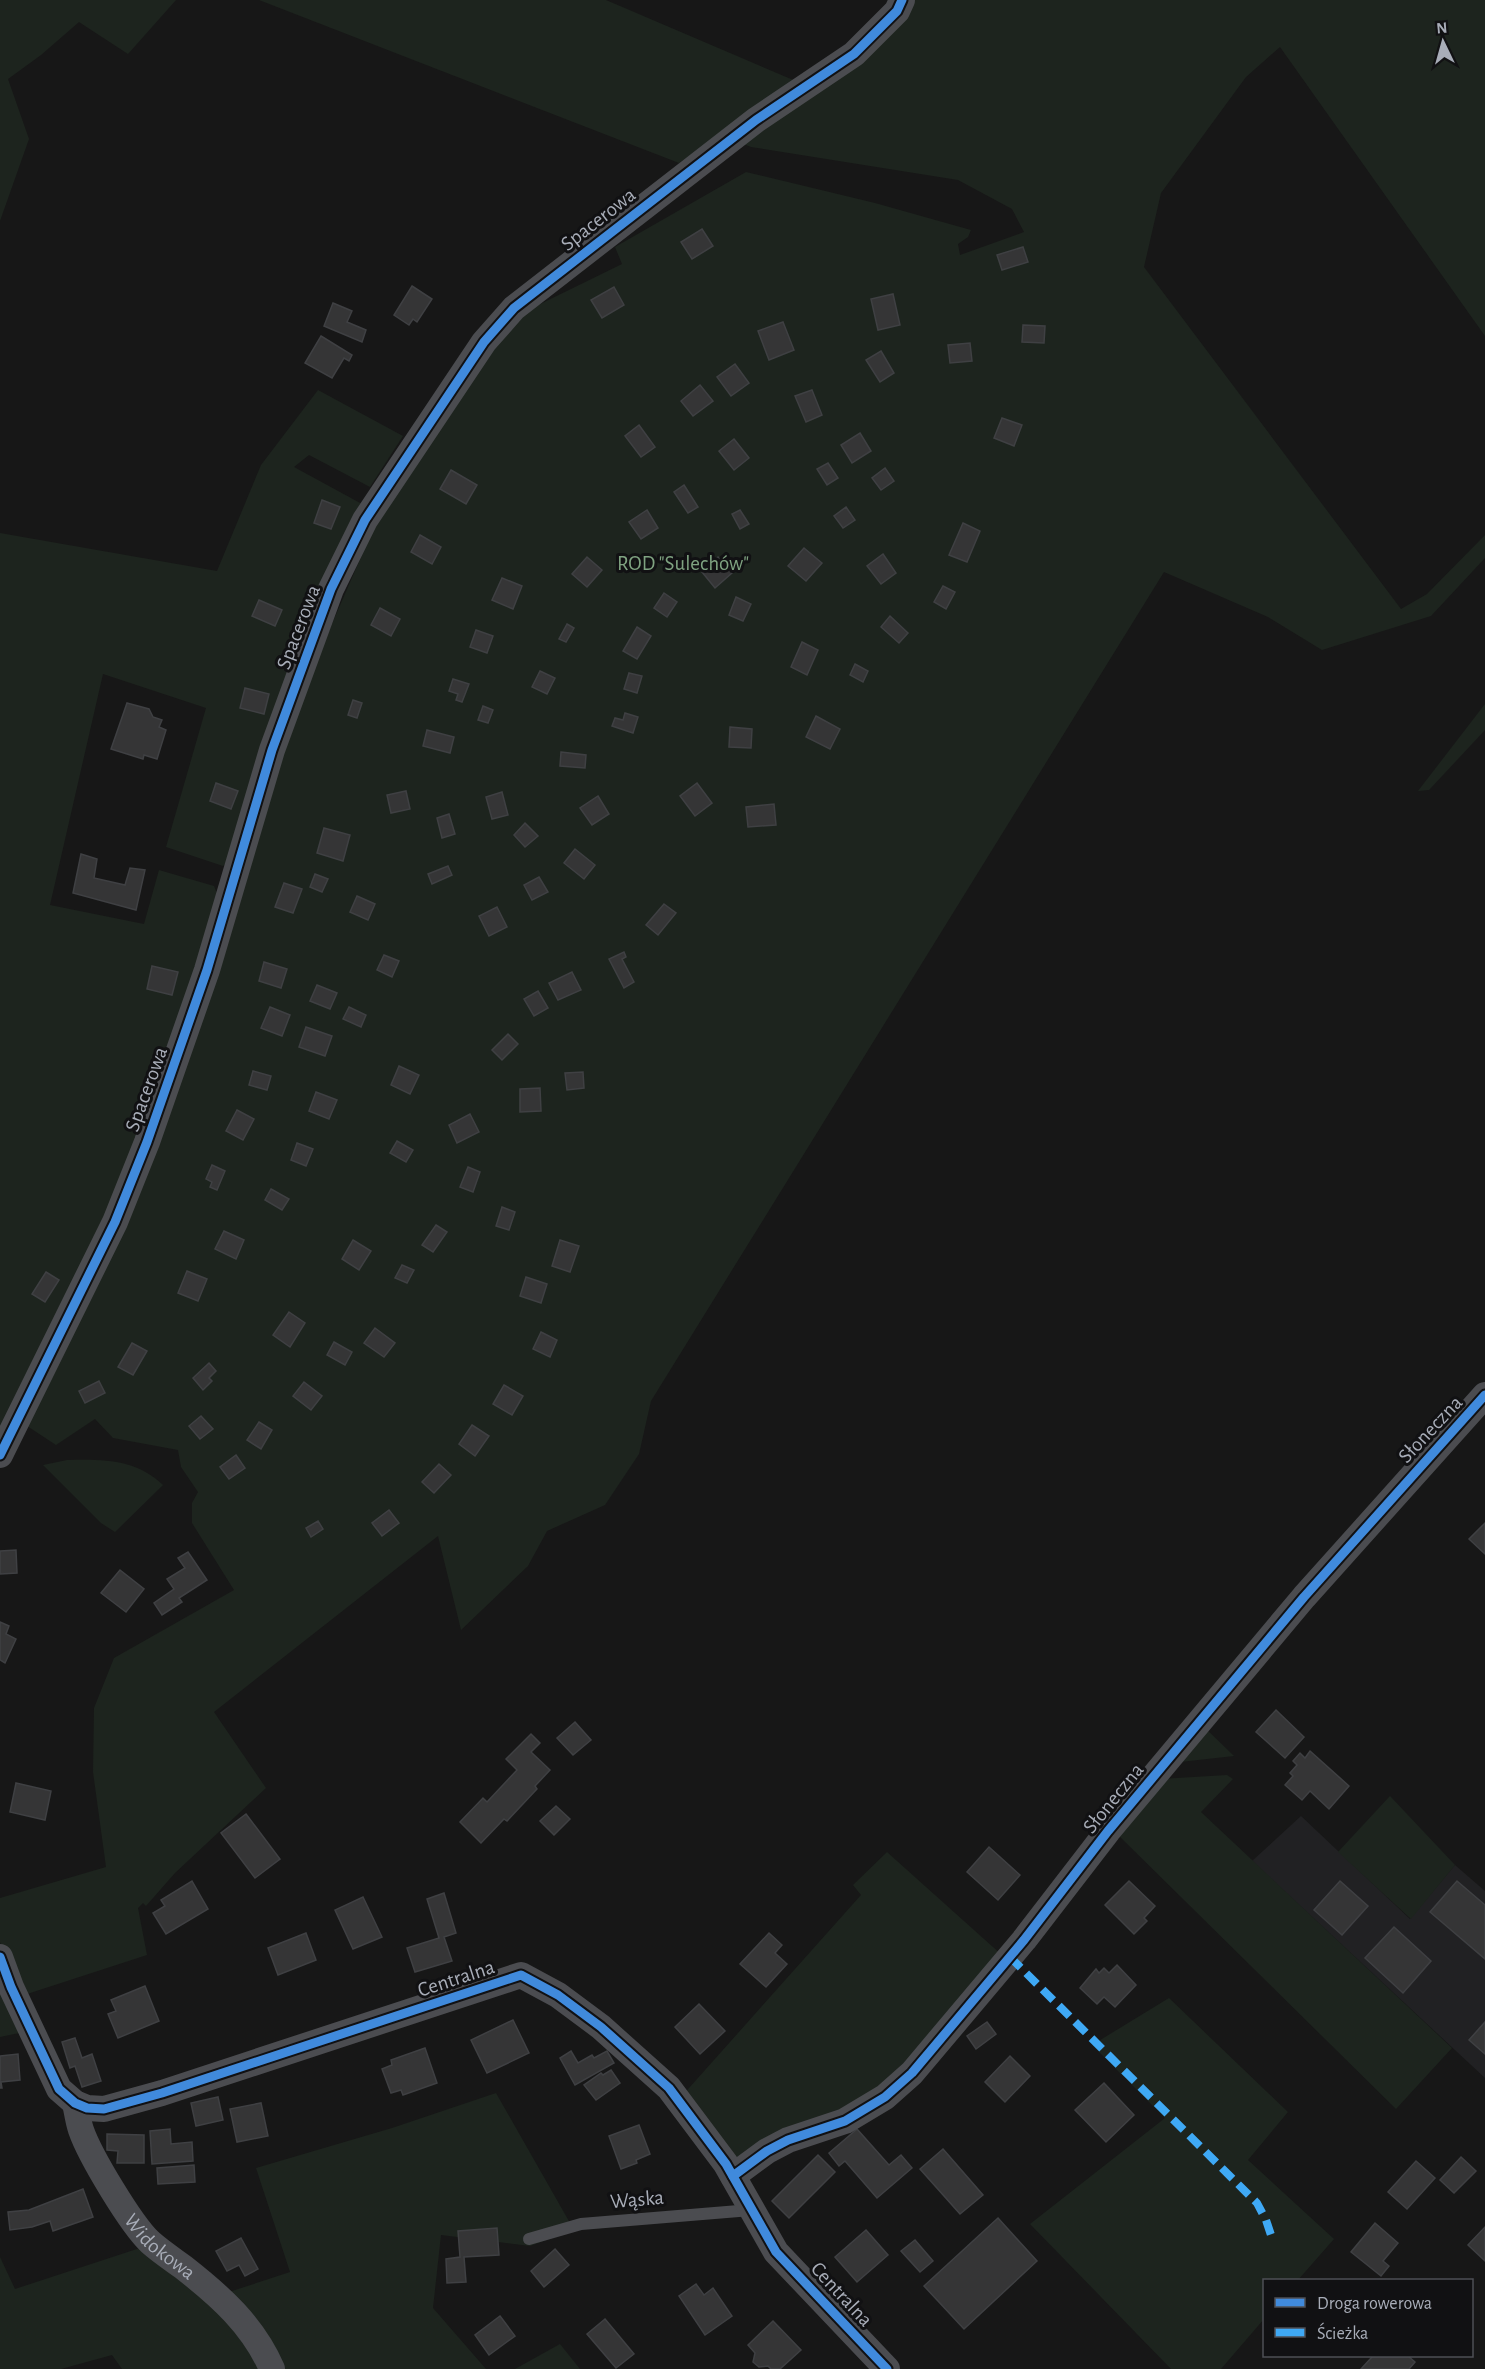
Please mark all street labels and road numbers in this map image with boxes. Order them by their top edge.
street label: Spacerowa [557,184,640,255]
street label: Spacerowa [273,582,324,672]
street label: Spacerowa [121,1044,172,1134]
street label: Słoneczna [1394,1392,1467,1467]
street label: Słoneczna [1079,1759,1148,1837]
street label: Centralna [415,1956,498,2001]
street label: Wąska [609,2187,665,2212]
street label: Widokowa [120,2210,200,2284]
street label: Centralna [807,2258,877,2331]

